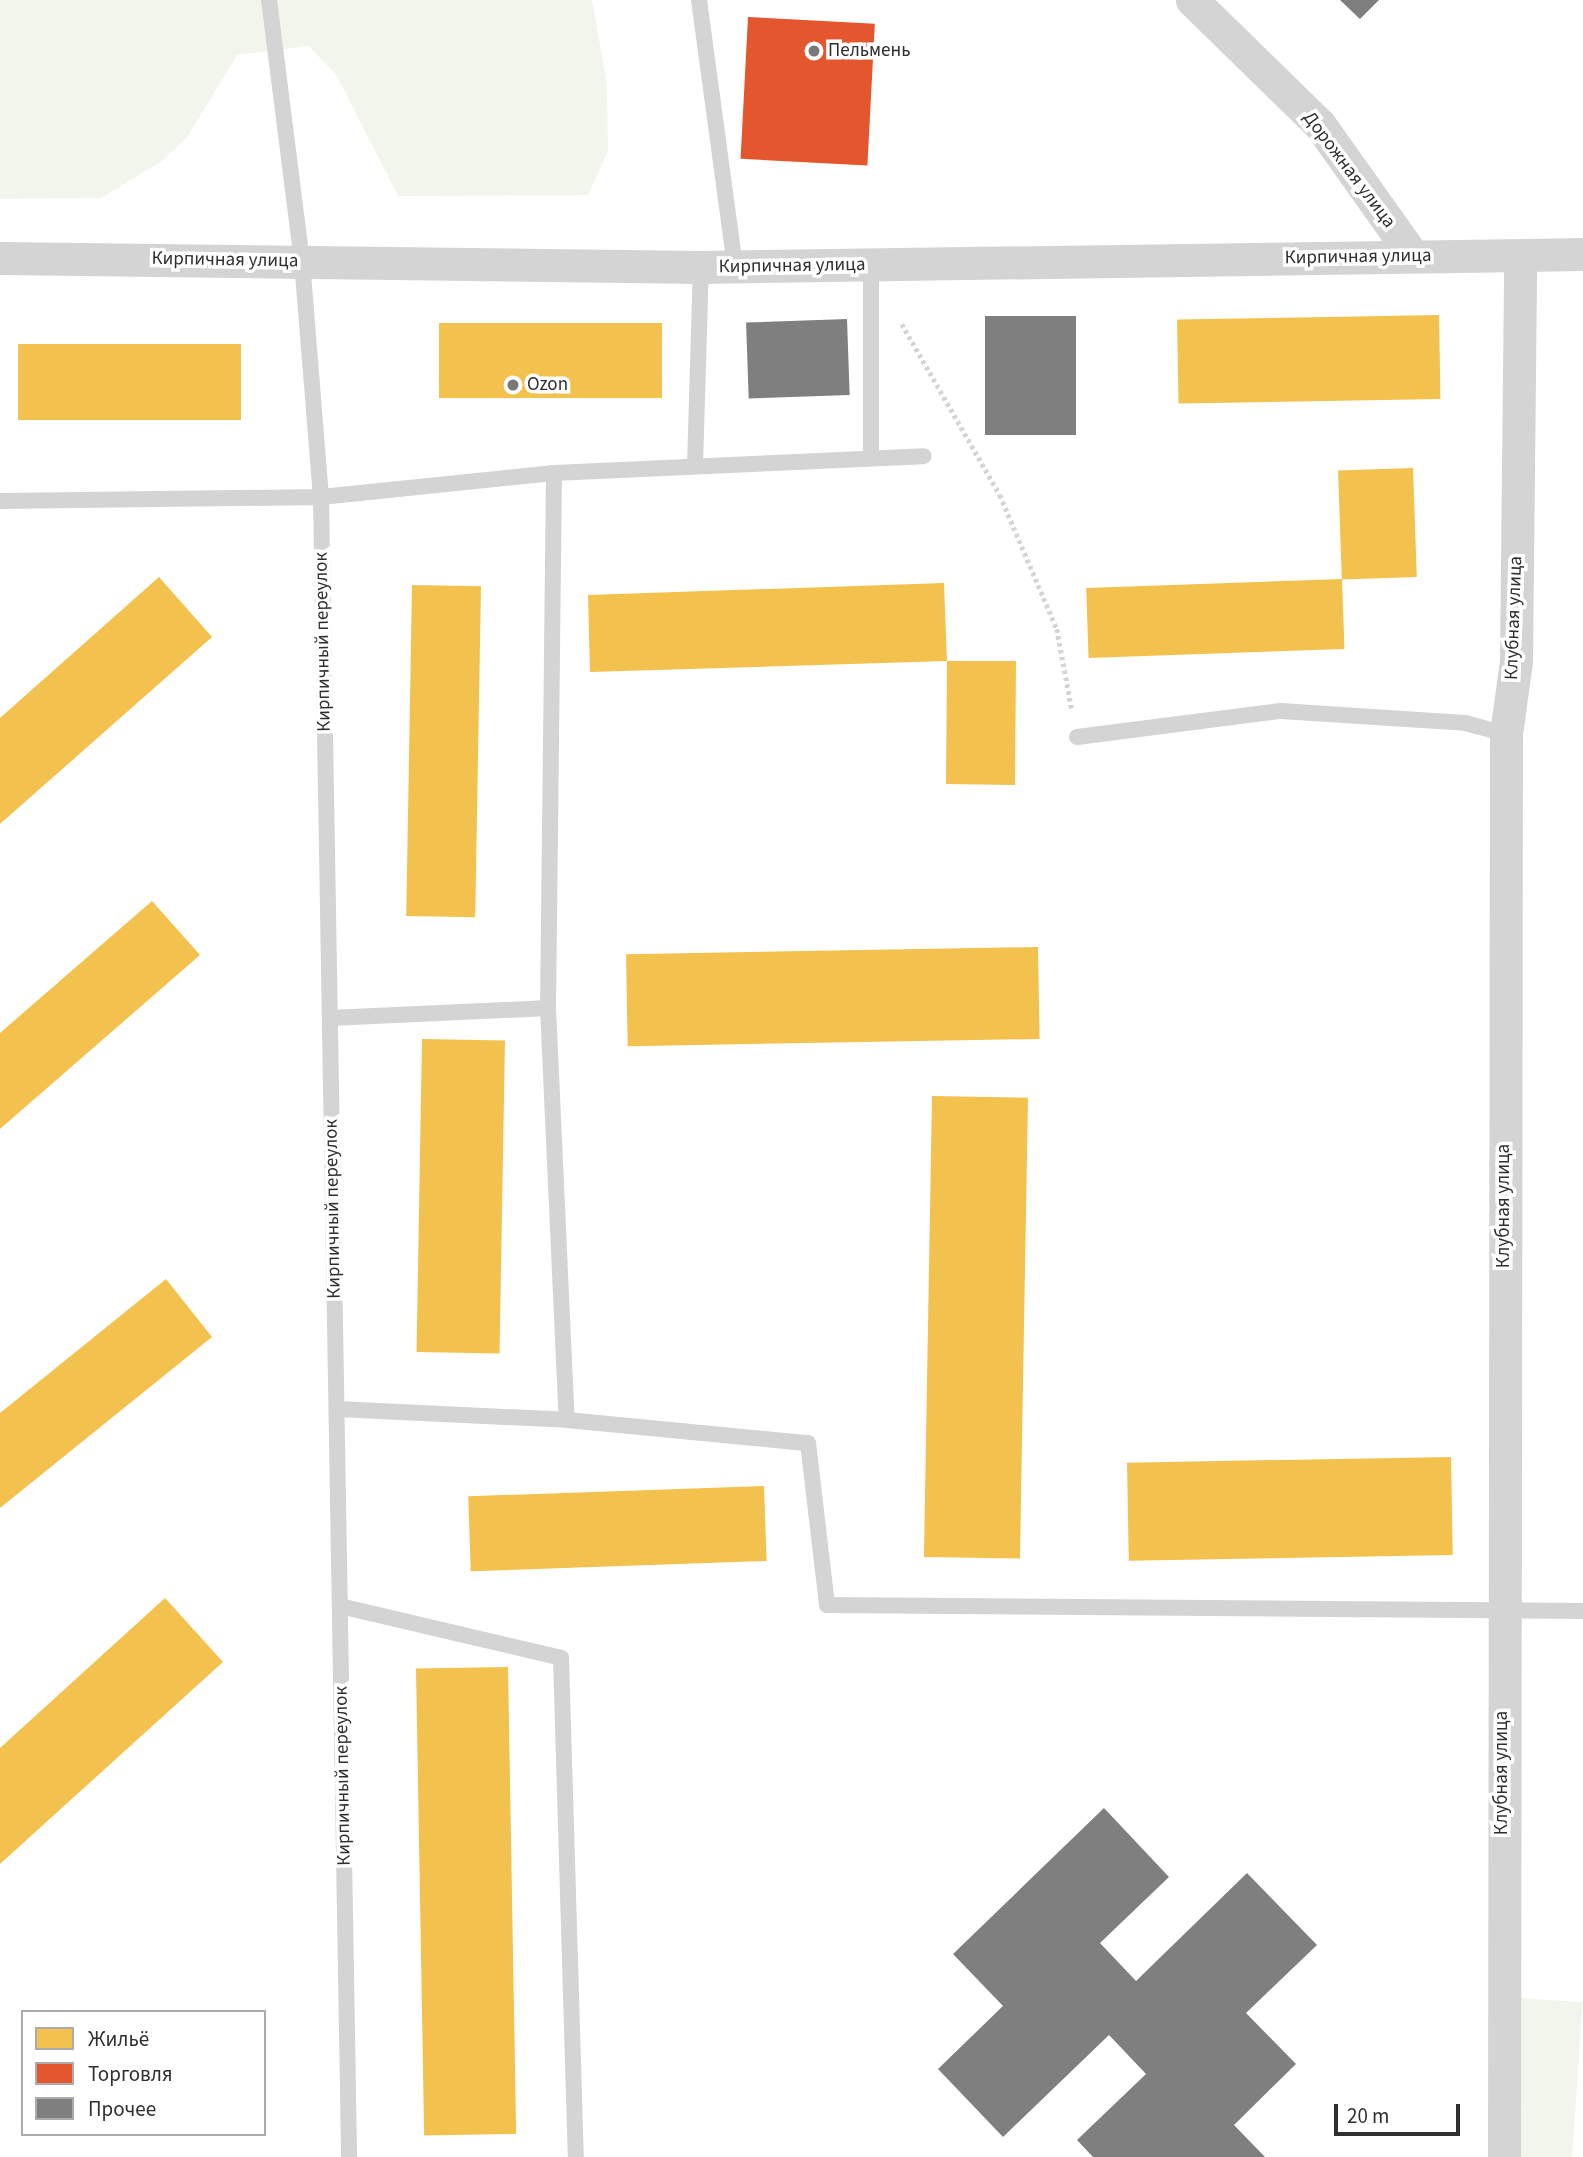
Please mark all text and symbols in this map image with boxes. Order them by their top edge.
place label: Пельмень [828,40,911,62]
marker: Пельмень [806,43,822,59]
street label: Дорожная улица [1298,107,1400,233]
street label: Кирпичная улица [1284,244,1432,270]
street label: Кирпичная улица [151,247,299,273]
street label: Кирпичная улица [718,253,866,279]
place label: Ozon [527,374,568,396]
marker: Ozon [505,377,521,393]
street label: Кирпичный переулок [310,552,336,732]
street label: Клубная улица [1500,555,1528,681]
street label: Кирпичный переулок [320,1119,346,1299]
street label: Клубная улица [1493,1144,1515,1268]
street label: Кирпичный переулок [330,1686,356,1866]
street label: Клубная улица [1491,1711,1513,1835]
legend [21,2010,266,2136]
text: Жильё [88,2024,149,2054]
text: Торговля [88,2059,173,2089]
scale bar [1338,2090,1464,2134]
text: Прочее [88,2094,156,2124]
text: 20 m [1347,2101,1389,2131]

